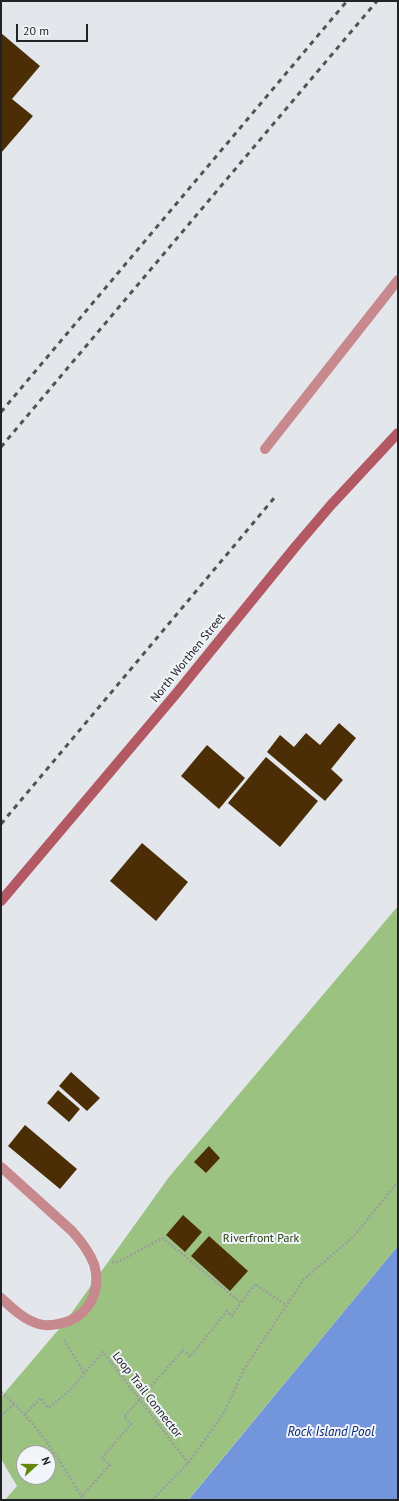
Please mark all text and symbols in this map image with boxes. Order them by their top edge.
scale bar [18,16,90,42]
text: 20 m [23,23,49,38]
street label: North Worthen Street [148,611,228,705]
park label: Riverfront Park [223,1232,299,1246]
street label: Loop Trail Connector [109,1349,185,1441]
water label: Rock Island Pool [288,1424,374,1440]
north arrow [16,1445,56,1485]
text: N [38,1455,54,1467]

